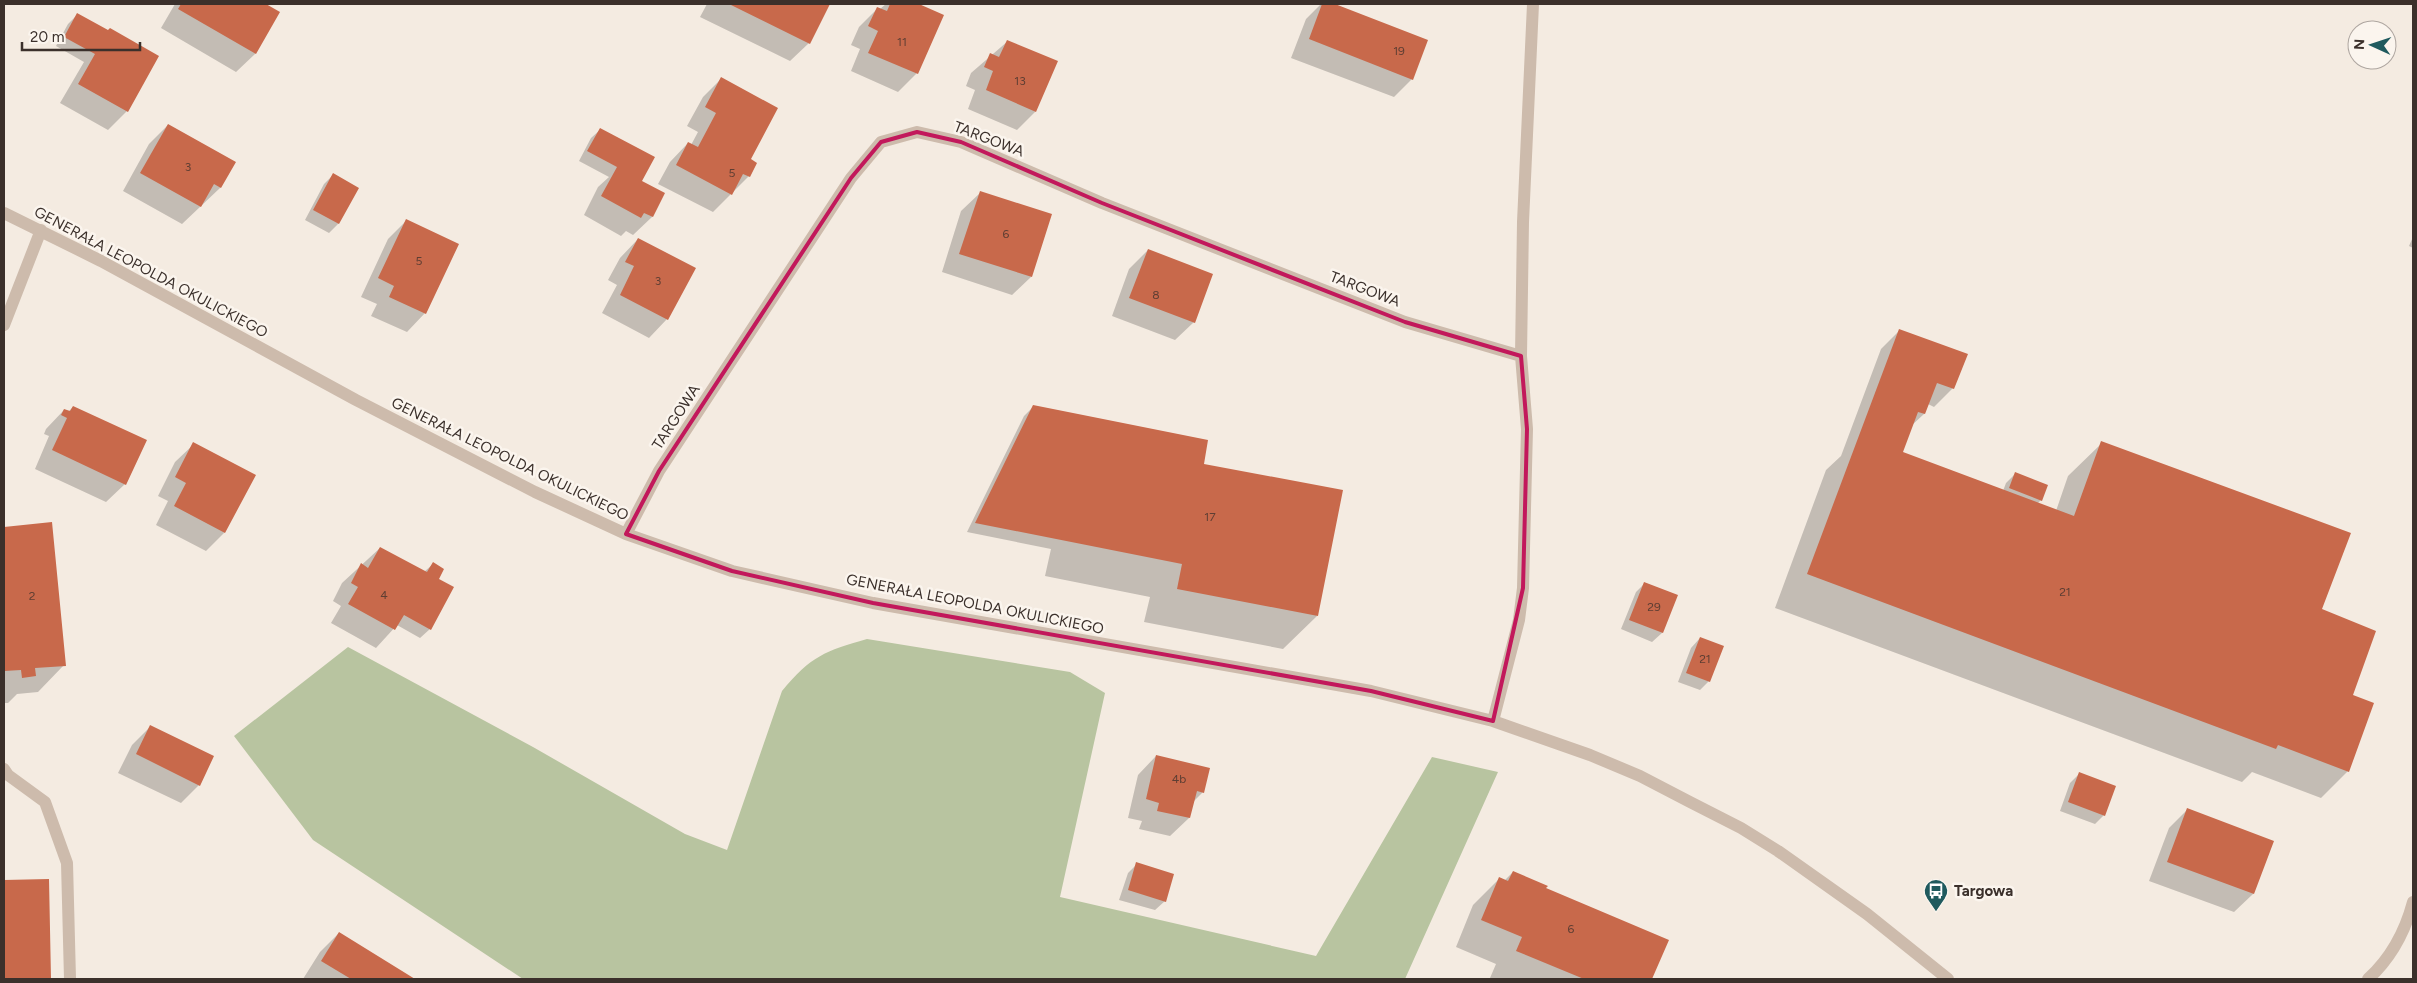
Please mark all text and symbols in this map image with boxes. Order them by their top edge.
scale bar [22,20,140,52]
north arrow [2347,20,2397,70]
text: 20 m [30,28,64,46]
house number: 11 [897,35,907,49]
text: N [2351,38,2368,50]
house number: 19 [1393,44,1405,58]
house number: 13 [1014,74,1026,88]
street label: TARGOWA [951,117,1027,161]
house number: 3 [185,160,191,174]
house number: 5 [729,166,736,180]
street label: GENERAŁA LEOPOLDA OKULICKIEGO [31,203,271,341]
house number: 6 [1003,227,1010,241]
house number: 5 [416,254,423,268]
street label: TARGOWA [1327,267,1403,311]
house number: 3 [655,274,661,288]
house number: 8 [1152,288,1160,302]
street label: TARGOWA [648,381,704,453]
street label: GENERAŁA LEOPOLDA OKULICKIEGO [388,394,632,524]
house number: 17 [1204,510,1216,524]
street label: GENERAŁA LEOPOLDA OKULICKIEGO [845,570,1105,638]
house number: 21 [2059,585,2071,599]
house number: 4 [380,588,388,602]
house number: 2 [29,589,35,603]
house number: 29 [1647,600,1661,614]
house number: 21 [1699,652,1711,666]
house number: 4b [1172,772,1186,786]
bus stop icon: Targowa [1923,878,1949,912]
place label: Targowa [1954,882,2013,900]
house number: 6 [1568,922,1575,936]

